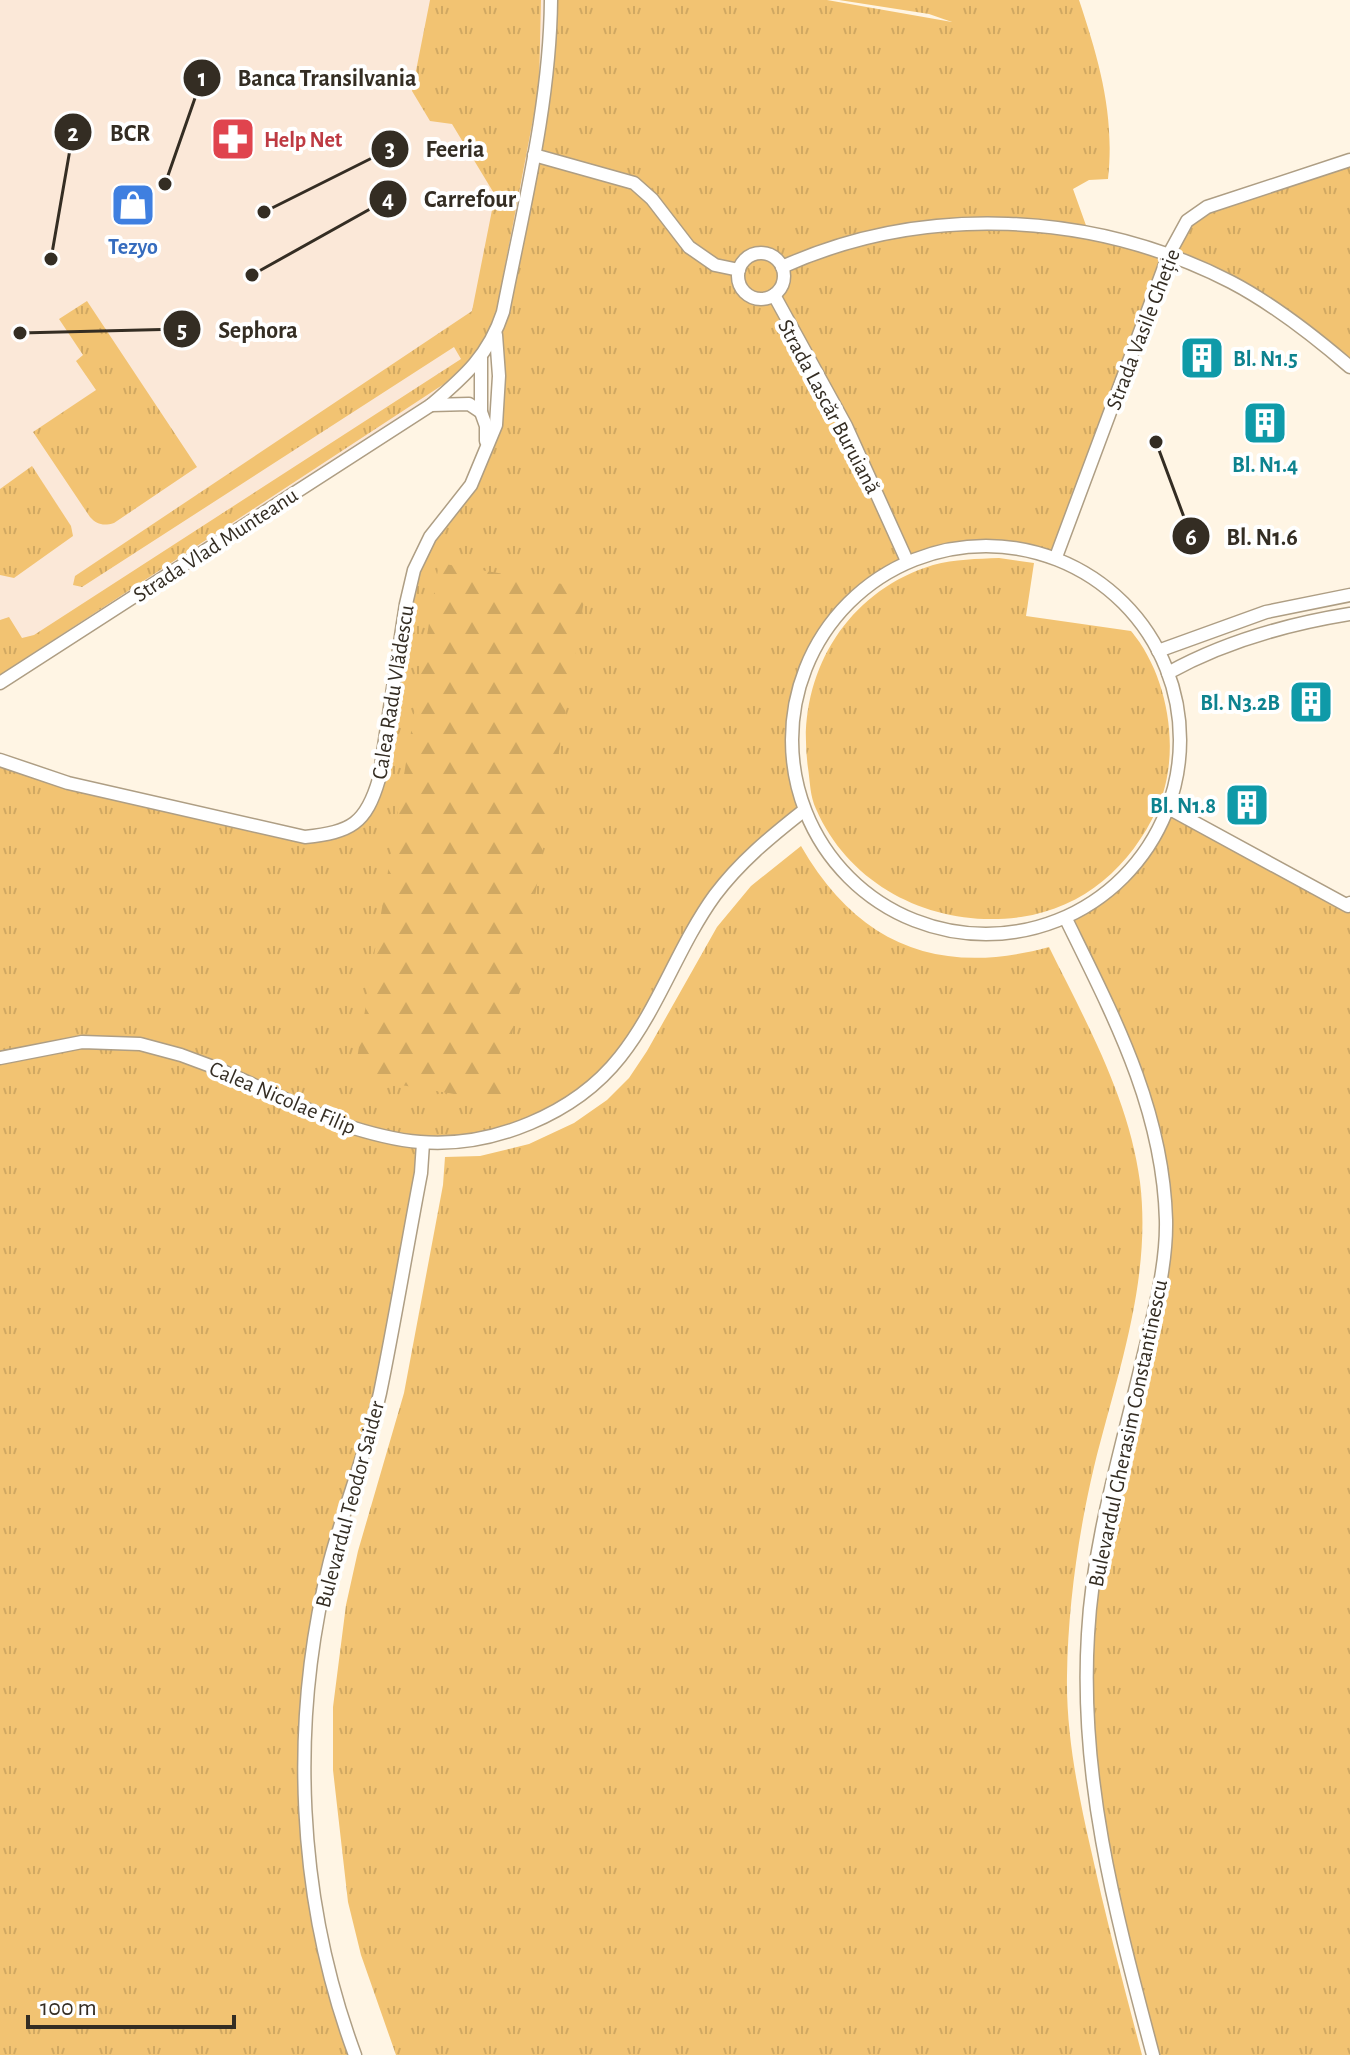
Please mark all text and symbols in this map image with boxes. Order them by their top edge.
callout: Banca Transilvania [182,54,433,102]
text: 1 [198,67,206,91]
text: Banca Transilvania [237,67,417,91]
callout: BCR [53,108,166,156]
pharmacy icon: Help Net [209,115,257,163]
text: 2 [67,122,79,146]
text: BCR [110,122,150,146]
callout: Feeria [370,125,501,173]
place label: Help Net [264,129,343,151]
text: 3 [385,138,395,162]
text: Feeria [425,138,485,162]
callout: Carrefour [368,175,532,223]
shop icon: Tezyo [109,181,157,229]
text: 4 [382,188,394,212]
text: Carrefour [424,188,517,212]
place label: Tezyo [108,236,158,259]
street label: Strada Vasile Gheție [1102,246,1186,414]
callout: Sephora [162,305,313,353]
street label: Strada Lascăr Buruiană [774,316,884,497]
text: 5 [177,319,187,343]
text: Sephora [218,319,298,343]
building icon: Bl. N1.5 [1178,334,1226,382]
place label: Bl. N1.5 [1233,348,1298,370]
building icon: Bl. N1.4 [1241,399,1289,447]
place label: Bl. N1.4 [1232,454,1298,476]
street label: Strada Vlad Munteanu [129,484,302,606]
callout: Bl. N1.6 [1171,512,1314,560]
text: 6 [1185,526,1197,550]
text: Bl. N1.6 [1226,526,1298,550]
street label: Calea Radu Vlădescu [368,603,418,781]
building icon: Bl. N3.2B [1287,678,1335,726]
place label: Bl. N3.2B [1200,692,1280,714]
building icon: Bl. N1.8 [1223,781,1271,829]
place label: Bl. N1.8 [1150,795,1216,817]
street label: Calea Nicolae Filip [206,1057,359,1139]
street label: Bulevardul Gherasim Constantinescu [1085,1278,1171,1589]
street label: Bulevardul Teodor Saider [312,1398,388,1610]
scale bar [28,1979,234,2029]
text: 100 m [40,1996,97,2020]

